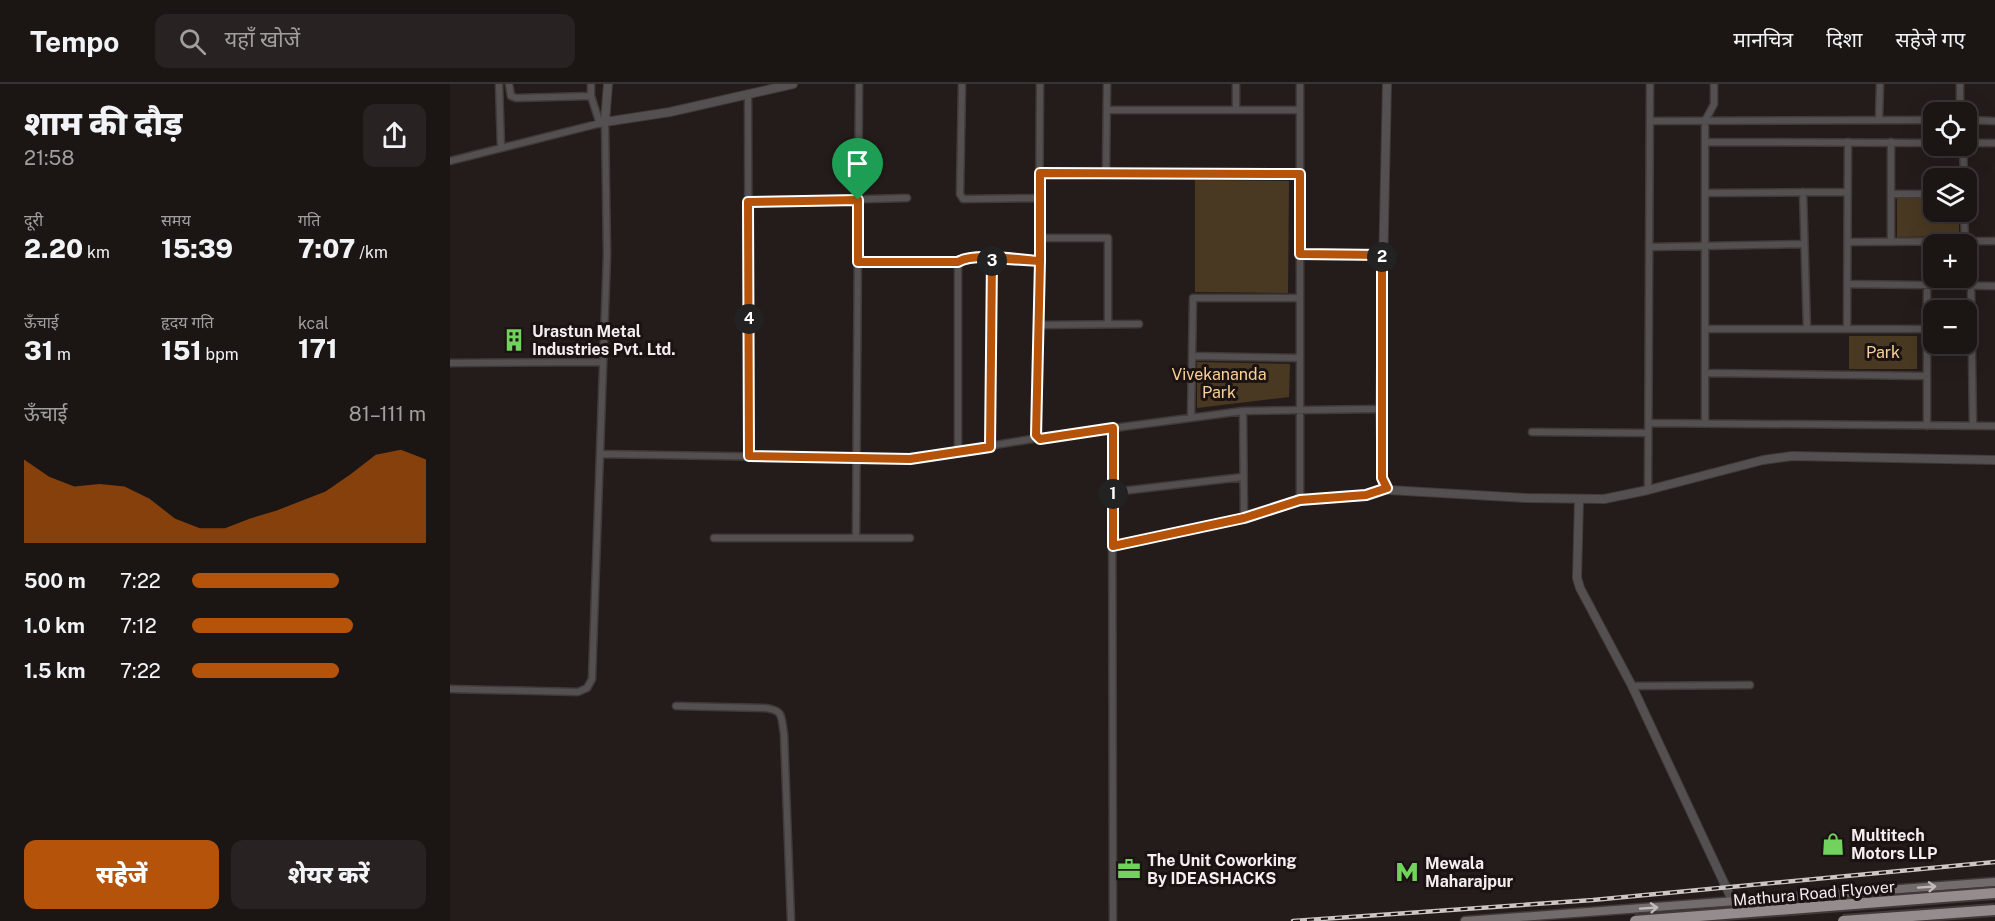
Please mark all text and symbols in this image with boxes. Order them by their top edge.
search box [155,14,575,68]
text: Tempo [30,25,119,58]
icon: search [176,25,209,58]
text: यहाँ खोजें [224,26,300,52]
text: मानचित्र [1733,27,1793,52]
text: दिशा [1826,27,1863,52]
text: सहेजे गए [1896,27,1965,52]
map controls [1923,102,1977,354]
button: locate [1923,102,1977,156]
text: शाम की दौड़ [24,104,182,142]
button: share [363,104,426,167]
pin [832,138,883,200]
text: 21:58 [24,146,74,170]
icon: arrive [841,147,874,180]
button: layers [1923,168,1977,222]
text: दूरी [24,211,43,230]
text: समय [161,211,191,230]
text: गति [298,211,320,230]
text: 2.20 [24,233,83,264]
text: 15:39 [161,233,233,264]
text: 7:07 [298,233,355,264]
button: + [1923,234,1977,288]
pin: 2 [1367,242,1397,272]
text: km [83,243,110,262]
text: /km [355,243,388,262]
pin: 3 [977,246,1007,276]
text: 2 [1377,247,1387,266]
text: 3 [987,251,997,270]
button: − [1923,300,1977,354]
pin: 4 [734,304,764,334]
text: 4 [744,309,754,328]
text: ऊँचाई [24,313,59,332]
text: हृदय गति [161,313,214,332]
text: kcal [298,314,329,333]
place label: Urastun Metal Industries Pvt. Ltd. [532,322,676,359]
building icon: Urastun Metal Industries Pvt. Ltd. [501,327,527,353]
text: 171 [298,333,338,364]
text: 31 [24,335,53,366]
text: 151 [161,335,202,366]
park label: Park [1866,343,1900,362]
text: m [53,345,71,364]
text: bpm [202,345,239,364]
park label: Vivekananda Park [1172,365,1267,402]
text: ऊँचाई [24,402,67,426]
text: 81–111 m [349,402,426,426]
pin: 1 [1098,479,1128,509]
text: 1 [1110,484,1116,503]
text: 500 m [24,569,86,593]
text: 7:22 [120,569,161,593]
text: 1.0 km [24,614,85,638]
text: 7:12 [120,614,157,638]
text: 1.5 km [24,659,85,683]
text: 7:22 [120,659,161,683]
place label: Multitech Motors LLP [1851,826,1937,863]
shop icon: Multitech Motors LLP [1820,831,1846,857]
button: सहेजें [24,840,219,909]
button: शेयर करें [231,840,426,909]
place label: The Unit Coworking By IDEASHACKS [1147,851,1297,888]
place label: Mewala Maharajpur [1425,854,1514,891]
office icon: The Unit Coworking By IDEASHACKS [1116,856,1142,882]
metro station icon: Mewala Maharajpur [1394,859,1420,885]
street label: Mathura Road Flyover [1732,877,1896,910]
one-way arrow [1916,881,1936,892]
one-way arrow [1638,902,1658,913]

